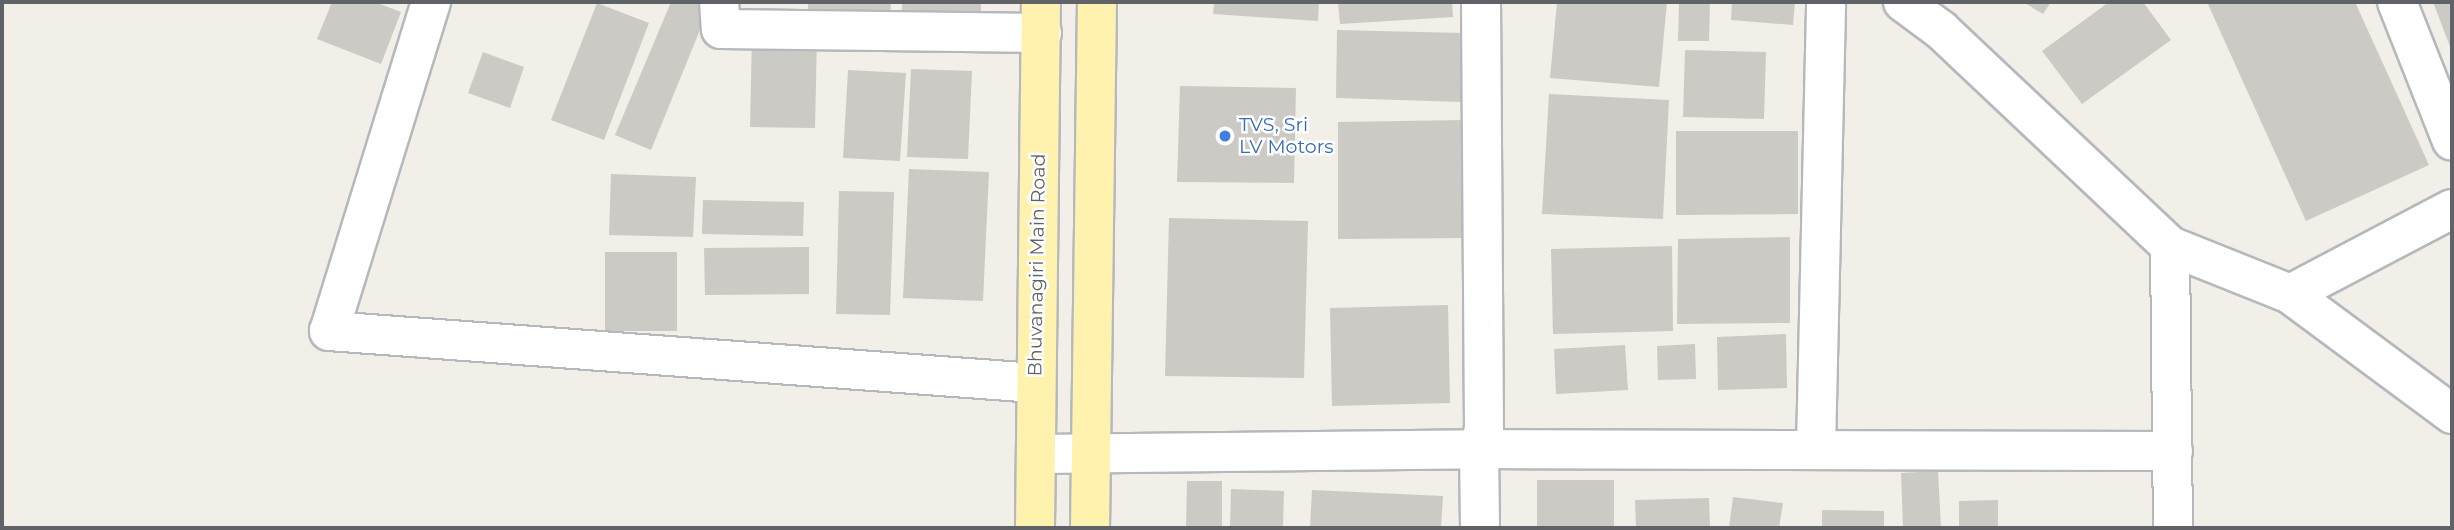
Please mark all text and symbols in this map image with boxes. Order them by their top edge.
place label: TVS, Sri LV Motors [1239,114,1334,158]
marker: TVS, Sri LV Motors [1217,128,1233,144]
street label: Bhuvanagiri Main Road [1024,153,1050,377]

